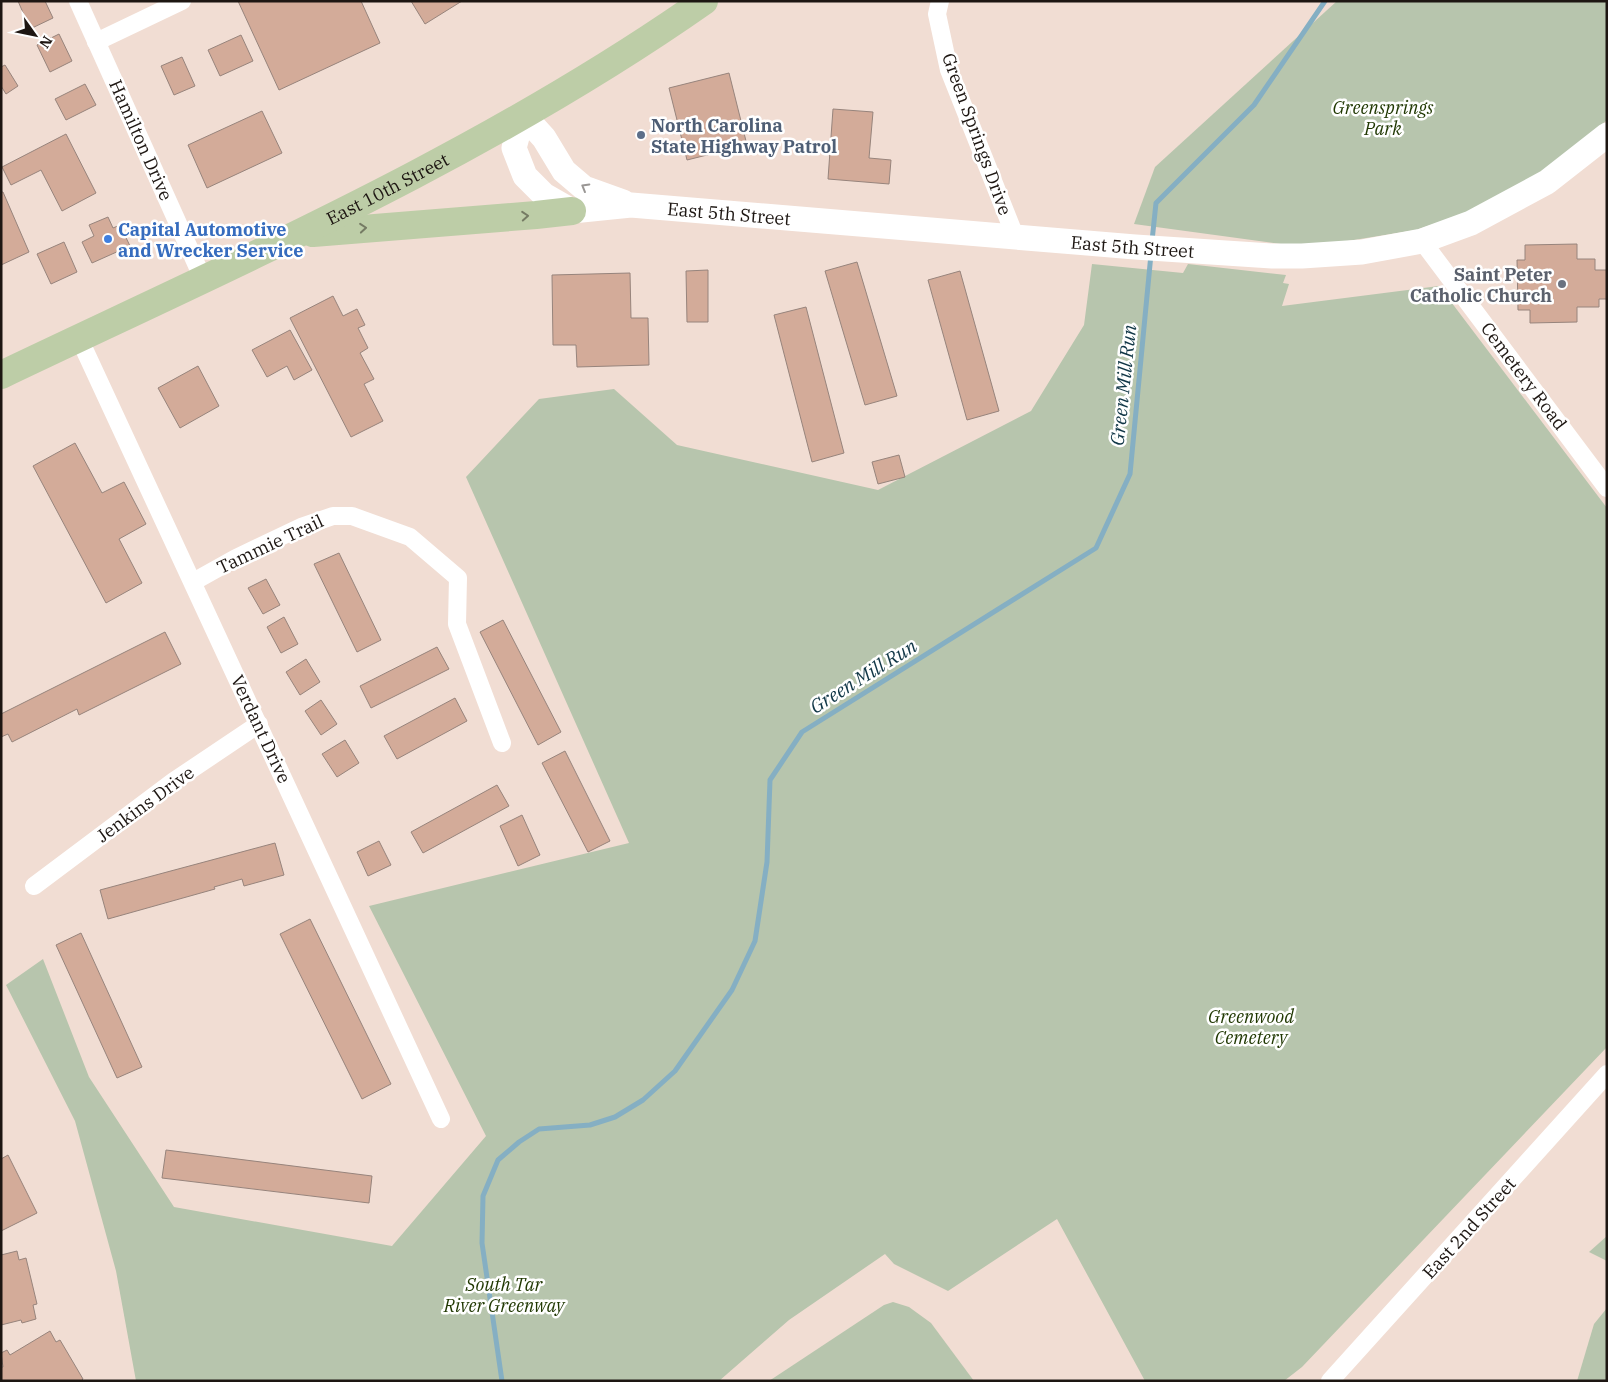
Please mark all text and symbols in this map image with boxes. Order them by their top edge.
north arrow [10,10,60,60]
text: N [35,33,56,52]
street label: Green Springs Drive [937,50,1017,218]
street label: Hamilton Drive [104,76,178,204]
park label: Greensprings Park [1333,96,1434,140]
place label: North Carolina State Highway Patrol [651,114,837,158]
marker: North Carolina State Highway Patrol [635,129,647,141]
street label: East 10th Street [322,147,452,229]
one-way arrow [582,183,591,193]
street label: East 5th Street [666,197,792,230]
one-way arrow [521,211,529,222]
place label: Capital Automotive and Wrecker Service [118,218,303,262]
one-way arrow [359,223,367,234]
street label: East 5th Street [1070,230,1195,262]
marker: Capital Automotive and Wrecker Service [102,233,114,245]
place label: Saint Peter Catholic Church [1410,263,1552,307]
marker: Saint Peter Catholic Church [1556,278,1568,290]
street label: Cemetery Road [1476,317,1572,435]
water label: Green Mill Run [1105,323,1141,447]
street label: Tammie Trail [213,509,327,579]
water label: Green Mill Run [805,633,921,718]
street label: Verdant Drive [226,671,296,787]
street label: Jenkins Drive [92,761,198,847]
park label: Greenwood Cemetery [1208,1005,1294,1049]
street label: East 2nd Street [1417,1173,1521,1283]
park label: South Tar River Greenway [443,1273,566,1317]

